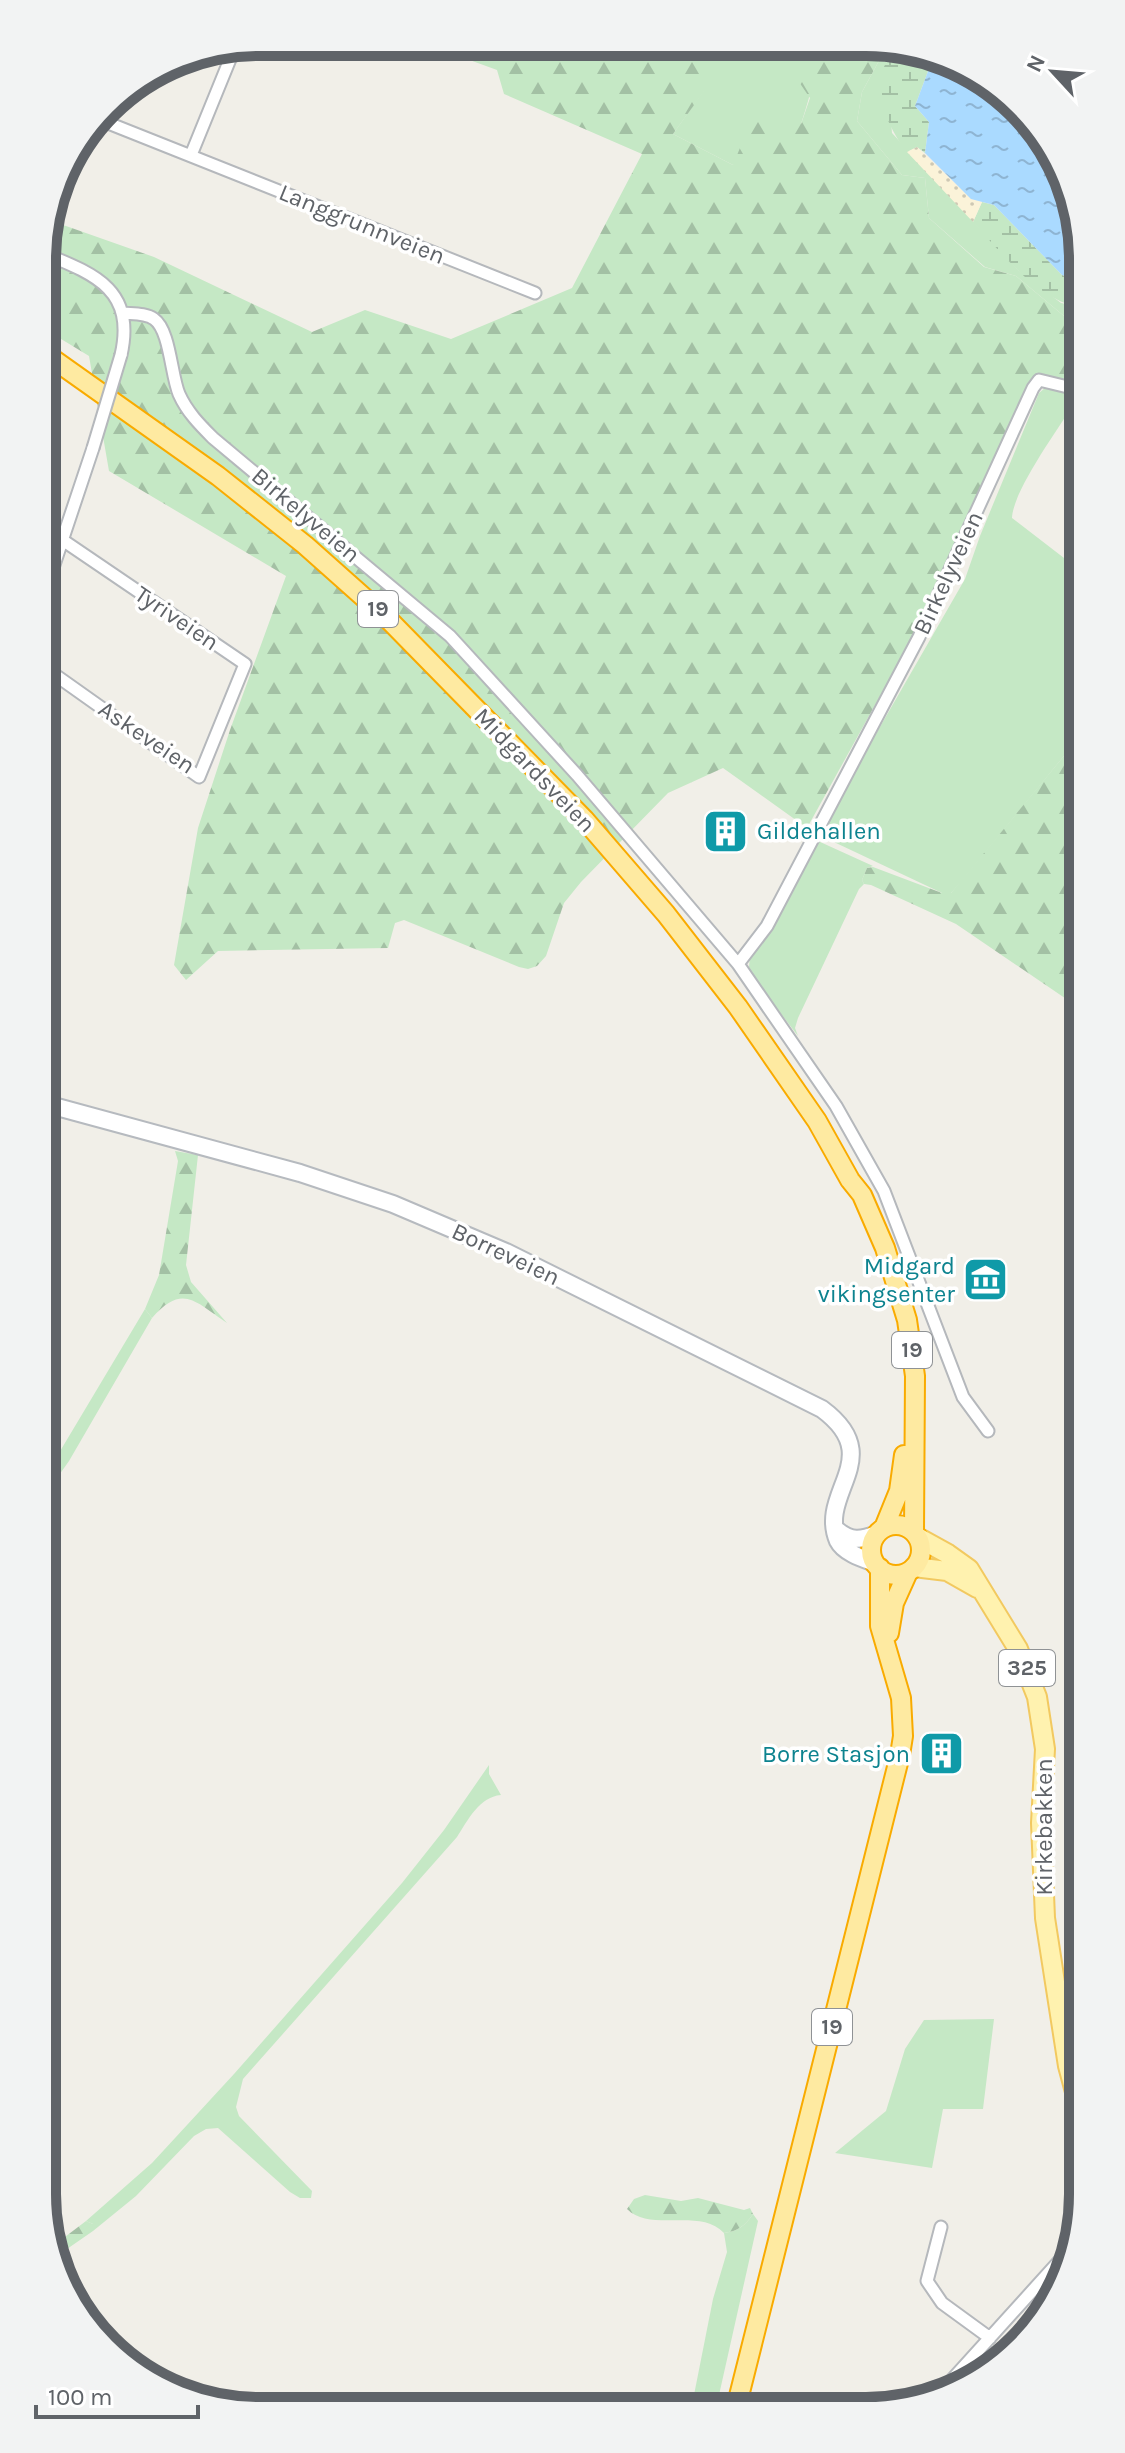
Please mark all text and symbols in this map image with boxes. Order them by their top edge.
north arrow [1013,32,1093,112]
text: N [1021,51,1051,76]
street label: Langgrunnveien [275,178,449,270]
street label: Birkelyveien [246,462,366,568]
street label: Birkelyveien [907,507,989,639]
street label: Tyriveien [130,580,224,656]
road number: 19 [358,591,398,627]
street label: Askeveien [93,694,201,780]
street label: Midgardsveien [469,702,601,838]
building icon: Gildehallen [702,807,750,855]
place label: Gildehallen [757,817,881,845]
street label: Borreveien [447,1217,565,1291]
place label: Midgard vikingsenter [818,1252,955,1308]
museum icon: Midgard vikingsenter [962,1256,1010,1304]
road number: 19 [892,1332,932,1368]
road number: 325 [999,1650,1055,1686]
building icon: Borre Stasjon [917,1730,965,1778]
place label: Borre Stasjon [762,1740,910,1768]
street label: Kirkebakken [1030,1758,1058,1896]
road number: 19 [812,2009,852,2045]
scale bar [36,2369,198,2419]
text: 100 m [48,2383,113,2411]

